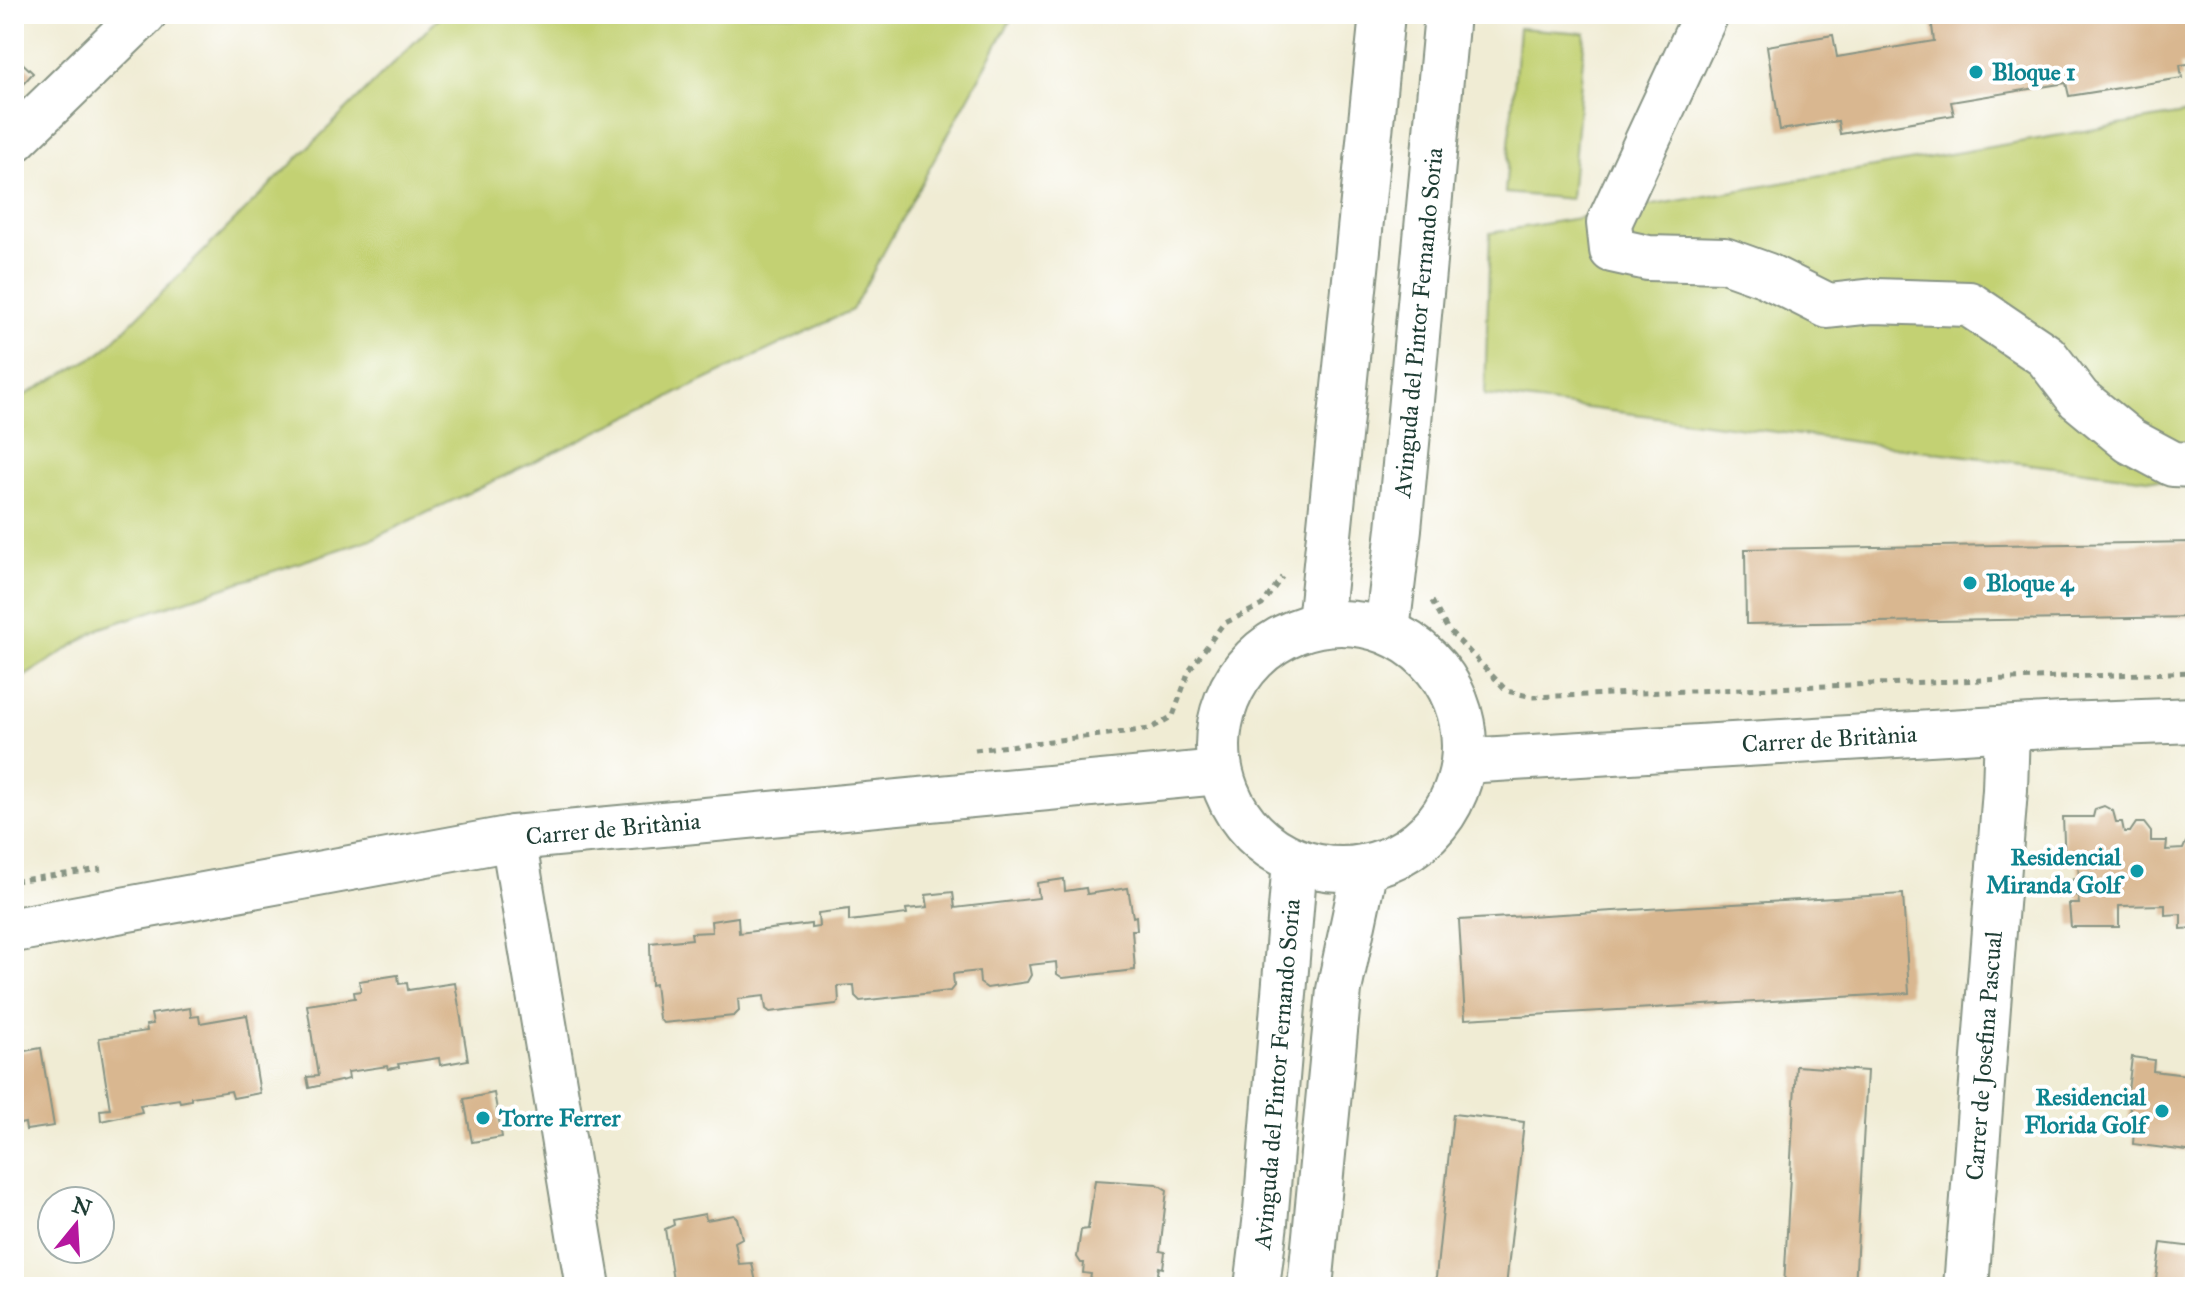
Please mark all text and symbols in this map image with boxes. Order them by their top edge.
place label: Bloque 1 [1992,57,2076,87]
marker: Bloque 1 [1967,63,1985,81]
street label: Avinguda del Pintor Fernando Soria [1387,145,1450,500]
place label: Bloque 4 [1986,568,2075,598]
marker: Bloque 4 [1961,574,1979,592]
street label: Carrer de Britània [1741,719,1919,759]
street label: Carrer de Britània [524,805,703,852]
place label: Residencial Miranda Golf [1986,842,2125,900]
marker: Residencial Miranda Golf [2128,862,2146,880]
street label: Avinguda del Pintor Fernando Soria [1247,897,1307,1252]
street label: Carrer de Josefina Pascual [1959,929,2009,1181]
place label: Residencial Florida Golf [2025,1082,2150,1140]
marker: Residencial Florida Golf [2153,1102,2171,1120]
place label: Torre Ferrer [498,1103,622,1133]
marker: Torre Ferrer [474,1109,492,1127]
north arrow [36,1185,116,1265]
text: N [69,1191,95,1222]

